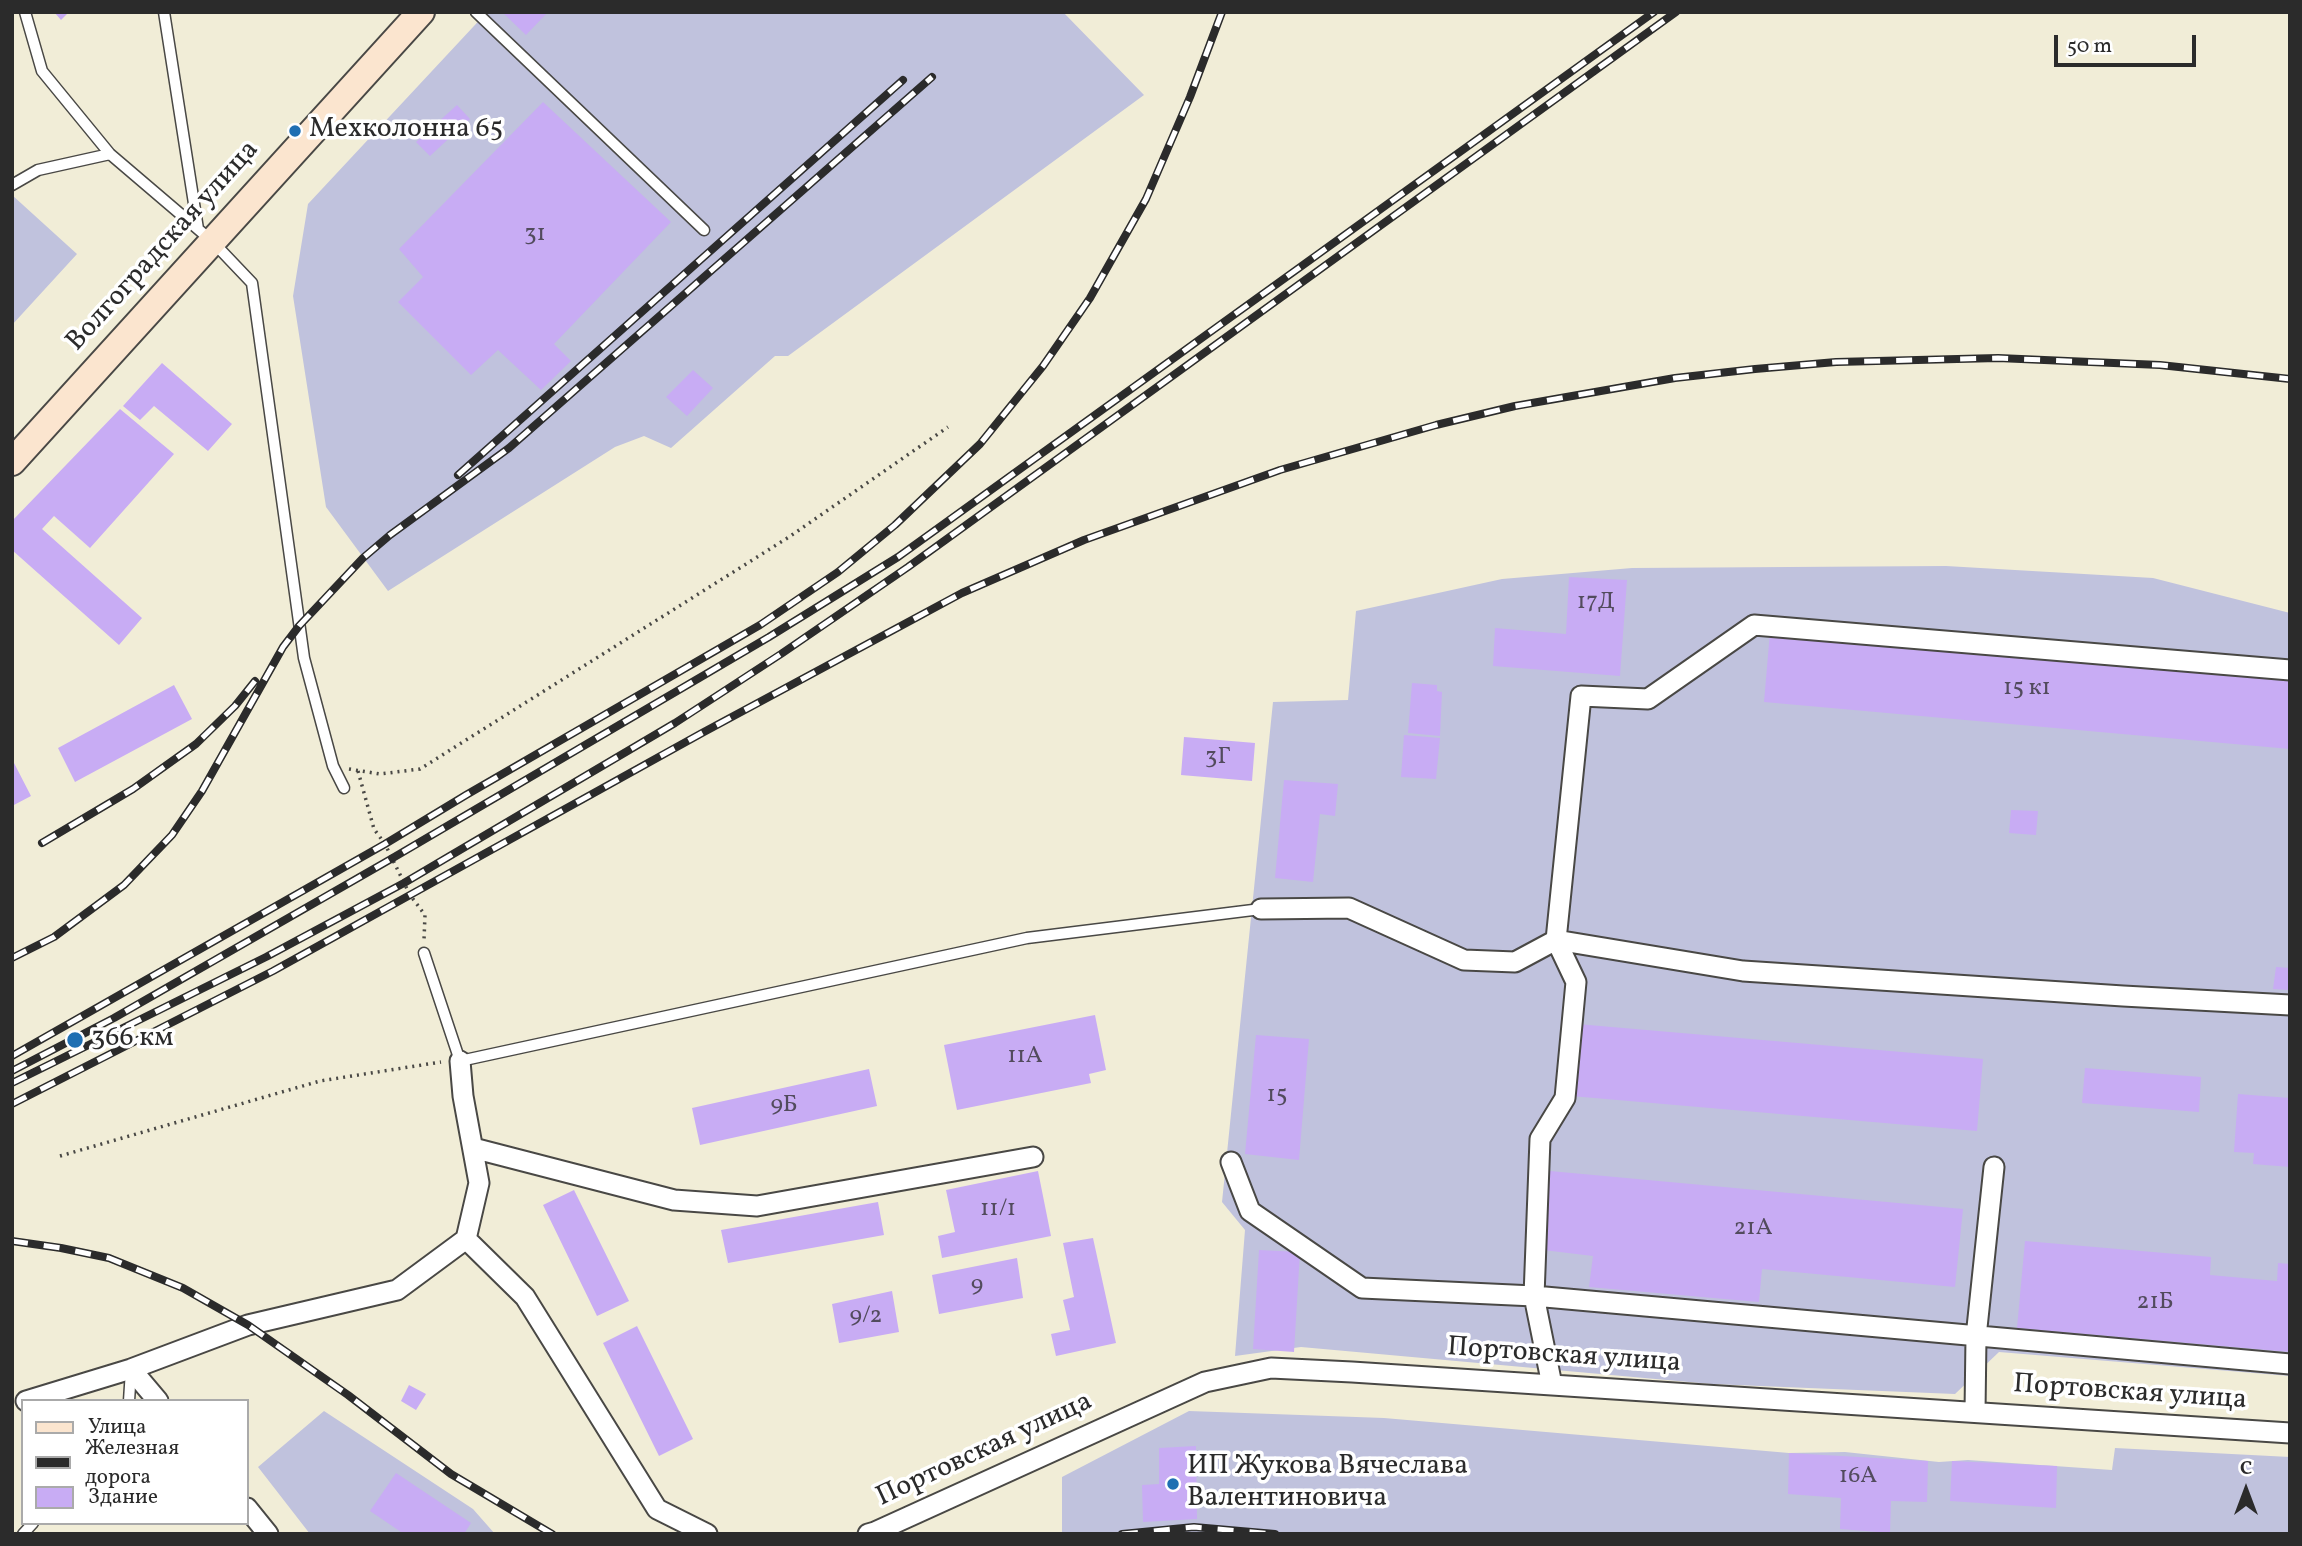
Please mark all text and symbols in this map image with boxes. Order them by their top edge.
scale bar [2057,21,2199,65]
text: 50 m [2067,32,2112,61]
place label: Мехколонна 65 [309,114,503,148]
marker: Мехколонна 65 [287,123,303,139]
street label: Волгоградская улица [60,135,268,359]
house number: 31 [524,222,546,250]
house number: 17Д [1577,590,1615,618]
house number: 15 к1 [2003,676,2051,704]
house number: 3Г [1205,745,1231,773]
place label: 366 км [91,1023,173,1057]
marker: 366 км [65,1030,85,1050]
house number: 11А [1007,1044,1043,1072]
house number: 15 [1267,1083,1287,1111]
house number: 9Б [770,1093,798,1121]
house number: 11/1 [980,1197,1016,1225]
house number: 21А [1733,1216,1773,1244]
house number: 9 [971,1273,983,1301]
house number: 21Б [2137,1290,2173,1318]
house number: 9/2 [850,1304,882,1332]
street label: Портовская улица [1446,1332,1682,1382]
street label: Портовская улица [2012,1369,2248,1419]
street label: Портовская улица [872,1386,1098,1516]
legend [21,1399,248,1525]
text: Улица [88,1413,146,1442]
text: Железная дорога [85,1434,179,1492]
place label: ИП Жукова Вячеслава Валентиновича [1187,1451,1468,1517]
north arrow [2211,1455,2281,1525]
text: С [2240,1456,2252,1482]
house number: 16А [1839,1464,1877,1492]
marker: ИП Жукова Вячеслава Валентиновича [1165,1476,1181,1492]
text: Здание [88,1483,158,1512]

